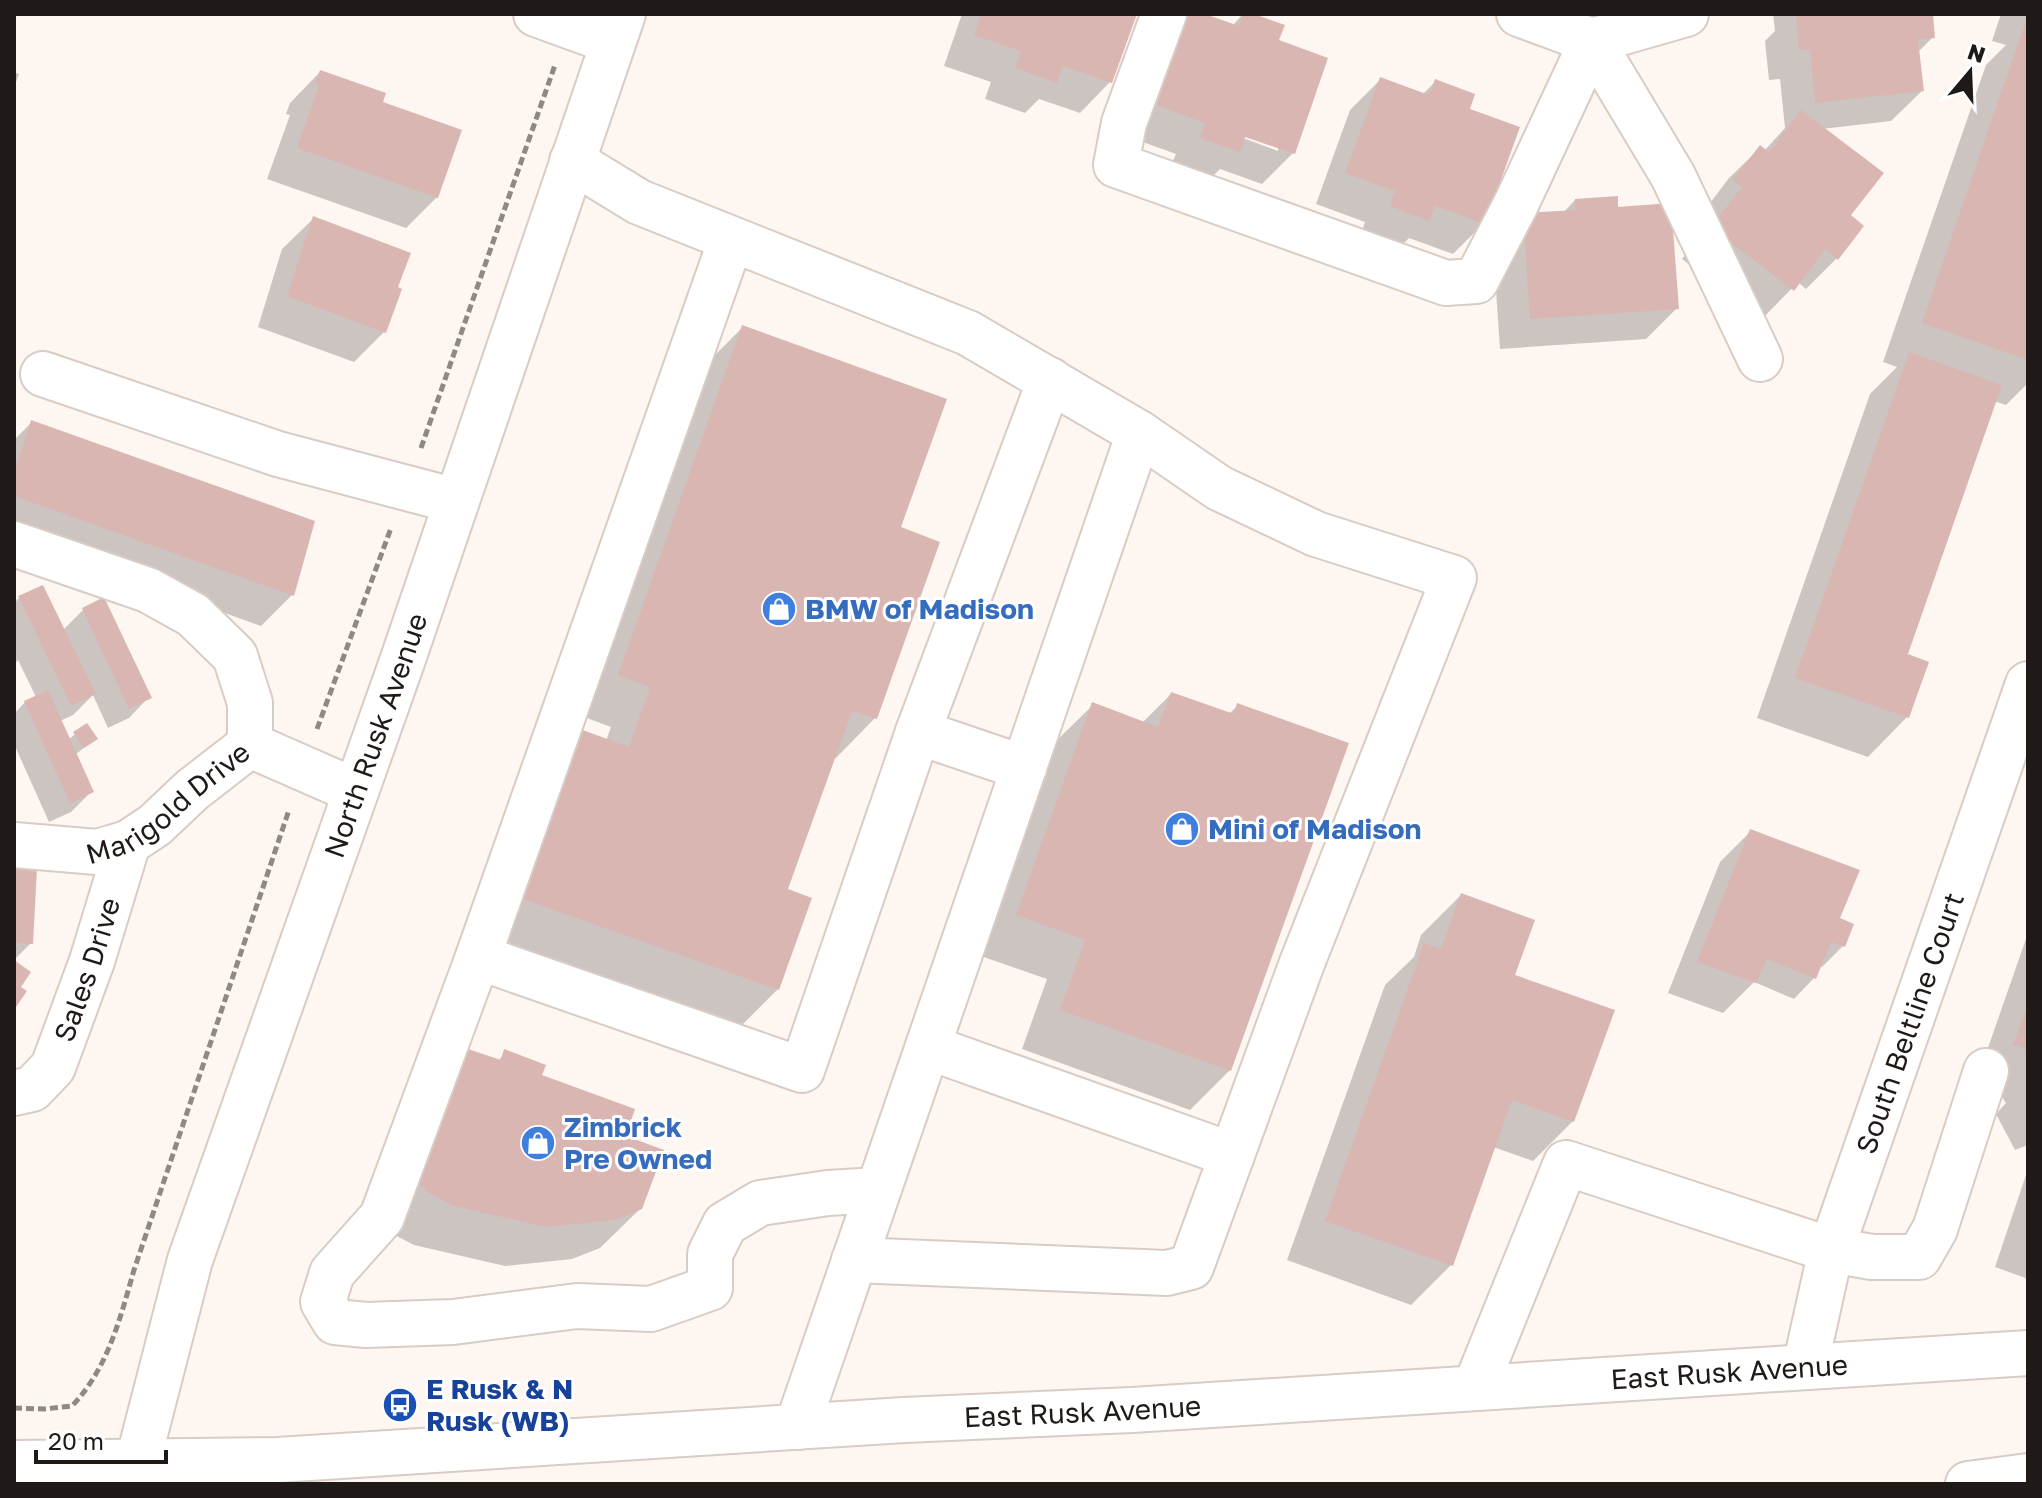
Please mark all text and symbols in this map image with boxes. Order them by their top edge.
north arrow [1930,32,2010,112]
text: N [1964,37,1989,68]
shop icon: BMW of Madison [760,590,798,628]
place label: BMW of Madison [805,592,1034,625]
street label: North Rusk Avenue [317,609,433,862]
street label: Marigold Drive [82,735,256,870]
shop icon: Mini of Madison [1163,810,1201,848]
place label: Mini of Madison [1208,812,1422,845]
street label: South Beltline Court [1849,888,1970,1158]
street label: Sales Drive [47,894,126,1046]
place label: Zimbrick Pre Owned [564,1110,712,1175]
shop icon: Zimbrick Pre Owned [519,1124,557,1162]
street label: East Rusk Avenue [1610,1347,1849,1396]
place label: E Rusk & N Rusk (WB) [426,1372,573,1437]
bus stop icon: E Rusk & N Rusk (WB) [381,1386,419,1424]
street label: East Rusk Avenue [963,1389,1202,1433]
scale bar [36,1414,166,1464]
text: 20 m [48,1426,104,1455]

